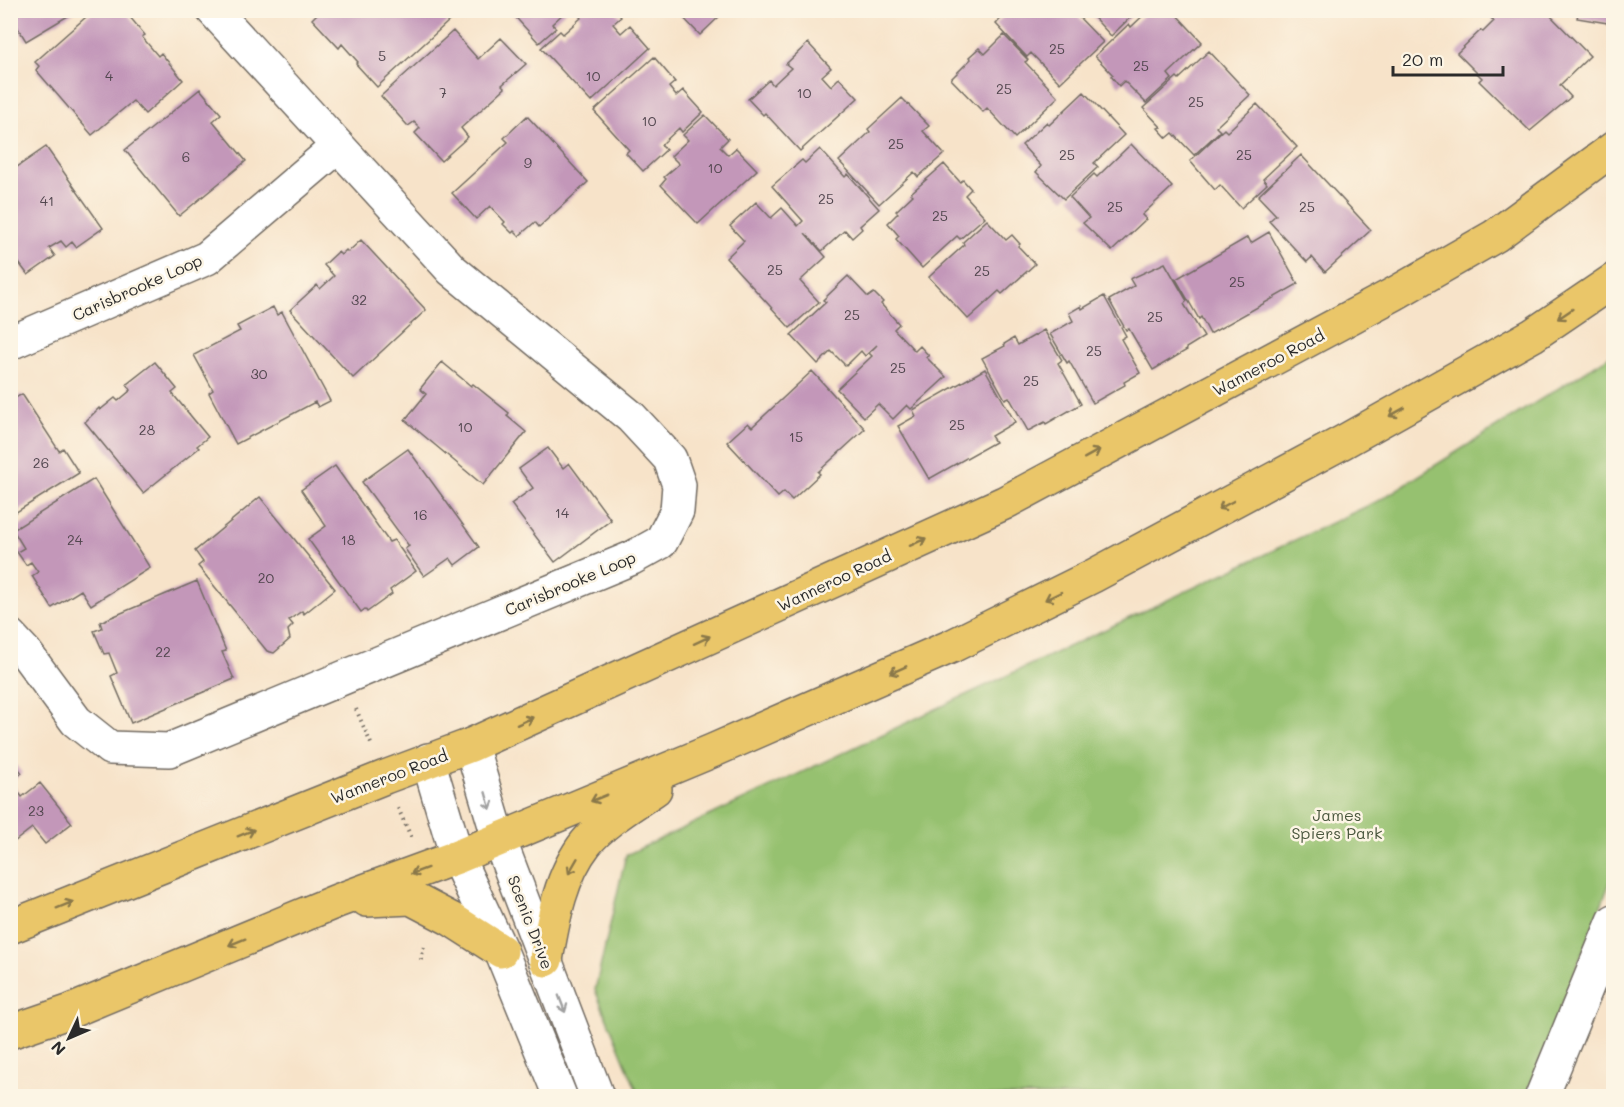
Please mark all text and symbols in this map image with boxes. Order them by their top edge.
house number: 25 [1049,39,1065,58]
scale bar [1393,39,1502,77]
house number: 5 [378,46,386,65]
text: 20 m [1402,47,1443,71]
house number: 25 [1133,56,1149,75]
house number: 4 [105,66,114,85]
house number: 10 [586,66,601,85]
house number: 25 [996,79,1012,98]
house number: 7 [439,83,447,102]
house number: 10 [797,83,812,102]
house number: 25 [1188,92,1204,111]
house number: 10 [642,111,657,130]
house number: 25 [888,134,904,153]
house number: 25 [1059,145,1075,164]
house number: 25 [1236,145,1252,164]
house number: 6 [182,147,190,166]
house number: 9 [524,153,532,172]
house number: 10 [708,158,723,177]
house number: 25 [818,189,834,208]
house number: 41 [40,191,54,210]
house number: 25 [1107,197,1123,216]
house number: 25 [1299,197,1315,216]
house number: 25 [932,206,948,225]
street label: Carisbrooke Loop [69,249,205,325]
house number: 25 [767,260,783,279]
house number: 25 [974,261,990,280]
house number: 25 [1229,272,1245,291]
house number: 32 [351,290,367,309]
house number: 25 [844,305,860,324]
house number: 25 [1147,307,1163,326]
one-way arrow [1557,307,1574,320]
street label: Wanneroo Road [1208,324,1328,400]
house number: 25 [1086,341,1102,360]
house number: 25 [890,358,906,377]
house number: 30 [251,364,268,383]
house number: 25 [1023,371,1039,390]
one-way arrow [1389,406,1406,418]
house number: 25 [949,415,965,434]
house number: 10 [458,417,473,436]
house number: 28 [139,420,155,439]
house number: 15 [789,427,803,446]
one-way arrow [1083,448,1100,460]
house number: 26 [33,453,49,472]
one-way arrow [1217,500,1235,511]
house number: 14 [555,503,570,522]
house number: 16 [413,505,427,524]
house number: 24 [67,530,84,549]
house number: 18 [341,530,355,549]
one-way arrow [908,535,926,547]
street label: Wanneroo Road [774,544,894,616]
street label: Carisbrooke Loop [501,546,639,620]
house number: 20 [258,568,275,587]
one-way arrow [1045,590,1063,602]
one-way arrow [693,634,711,645]
house number: 22 [155,642,171,661]
one-way arrow [889,665,908,676]
one-way arrow [515,715,533,726]
street label: Wanneroo Road [328,744,450,808]
one-way arrow [483,791,494,810]
one-way arrow [591,793,609,804]
house number: 23 [28,801,44,820]
park label: James Spiers Park [1292,804,1382,843]
one-way arrow [236,827,255,838]
one-way arrow [567,857,579,874]
one-way arrow [410,866,429,877]
street label: Scenic Drive [503,872,559,972]
one-way arrow [55,899,74,910]
one-way arrow [228,937,247,948]
one-way arrow [558,994,569,1013]
north arrow [39,1008,99,1068]
text: N [46,1037,70,1060]

